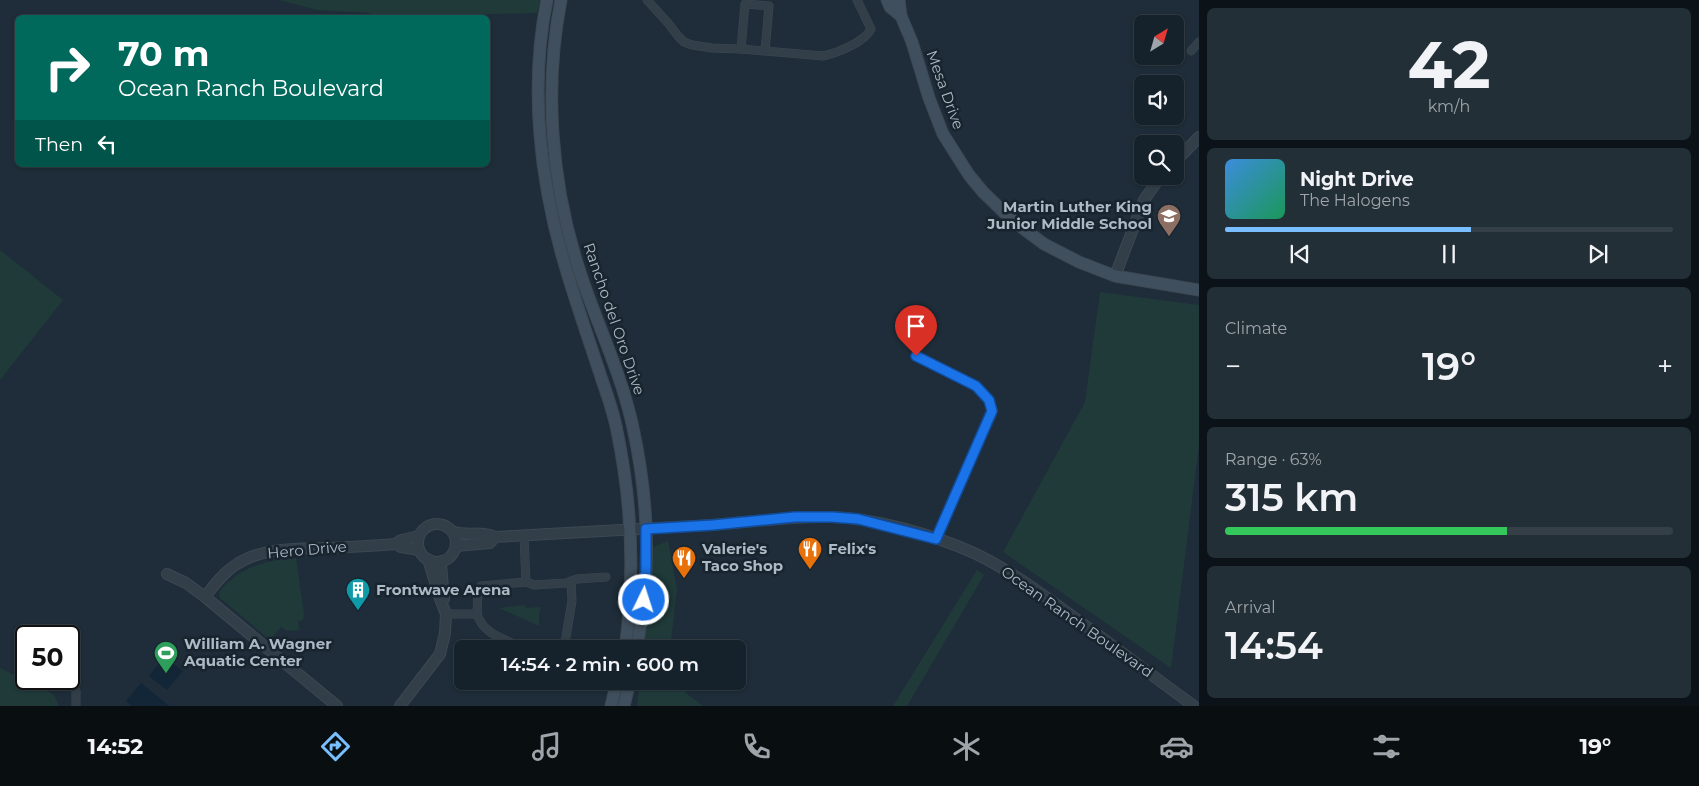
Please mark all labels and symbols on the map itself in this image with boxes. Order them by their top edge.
north arrow [1134,15,1184,65]
street label: Mesa Drive [922,48,969,132]
place label: Martin Luther King Junior Middle School [986,197,1152,233]
school or university icon: Martin Luther King Junior Middle School [1156,203,1182,237]
street label: Rancho del Oro Drive [579,240,649,397]
pin [895,305,937,356]
restaurant icon: Felix's [797,536,823,570]
street label: Hero Drive [266,537,347,562]
place label: Valerie's Taco Shop [701,539,783,575]
place label: Felix's [828,539,876,558]
restaurant icon: Valerie's Taco Shop [671,545,697,579]
street label: Ocean Ranch Boulevard [998,562,1157,681]
position arrow [617,573,669,625]
building icon: Frontwave Arena [345,577,371,611]
place label: Frontwave Arena [376,580,511,599]
speed limit sign: 50 [15,625,80,690]
place label: William A. Wagner Aquatic Center [183,634,332,670]
sports icon: William A. Wagner Aquatic Center [153,640,179,674]

